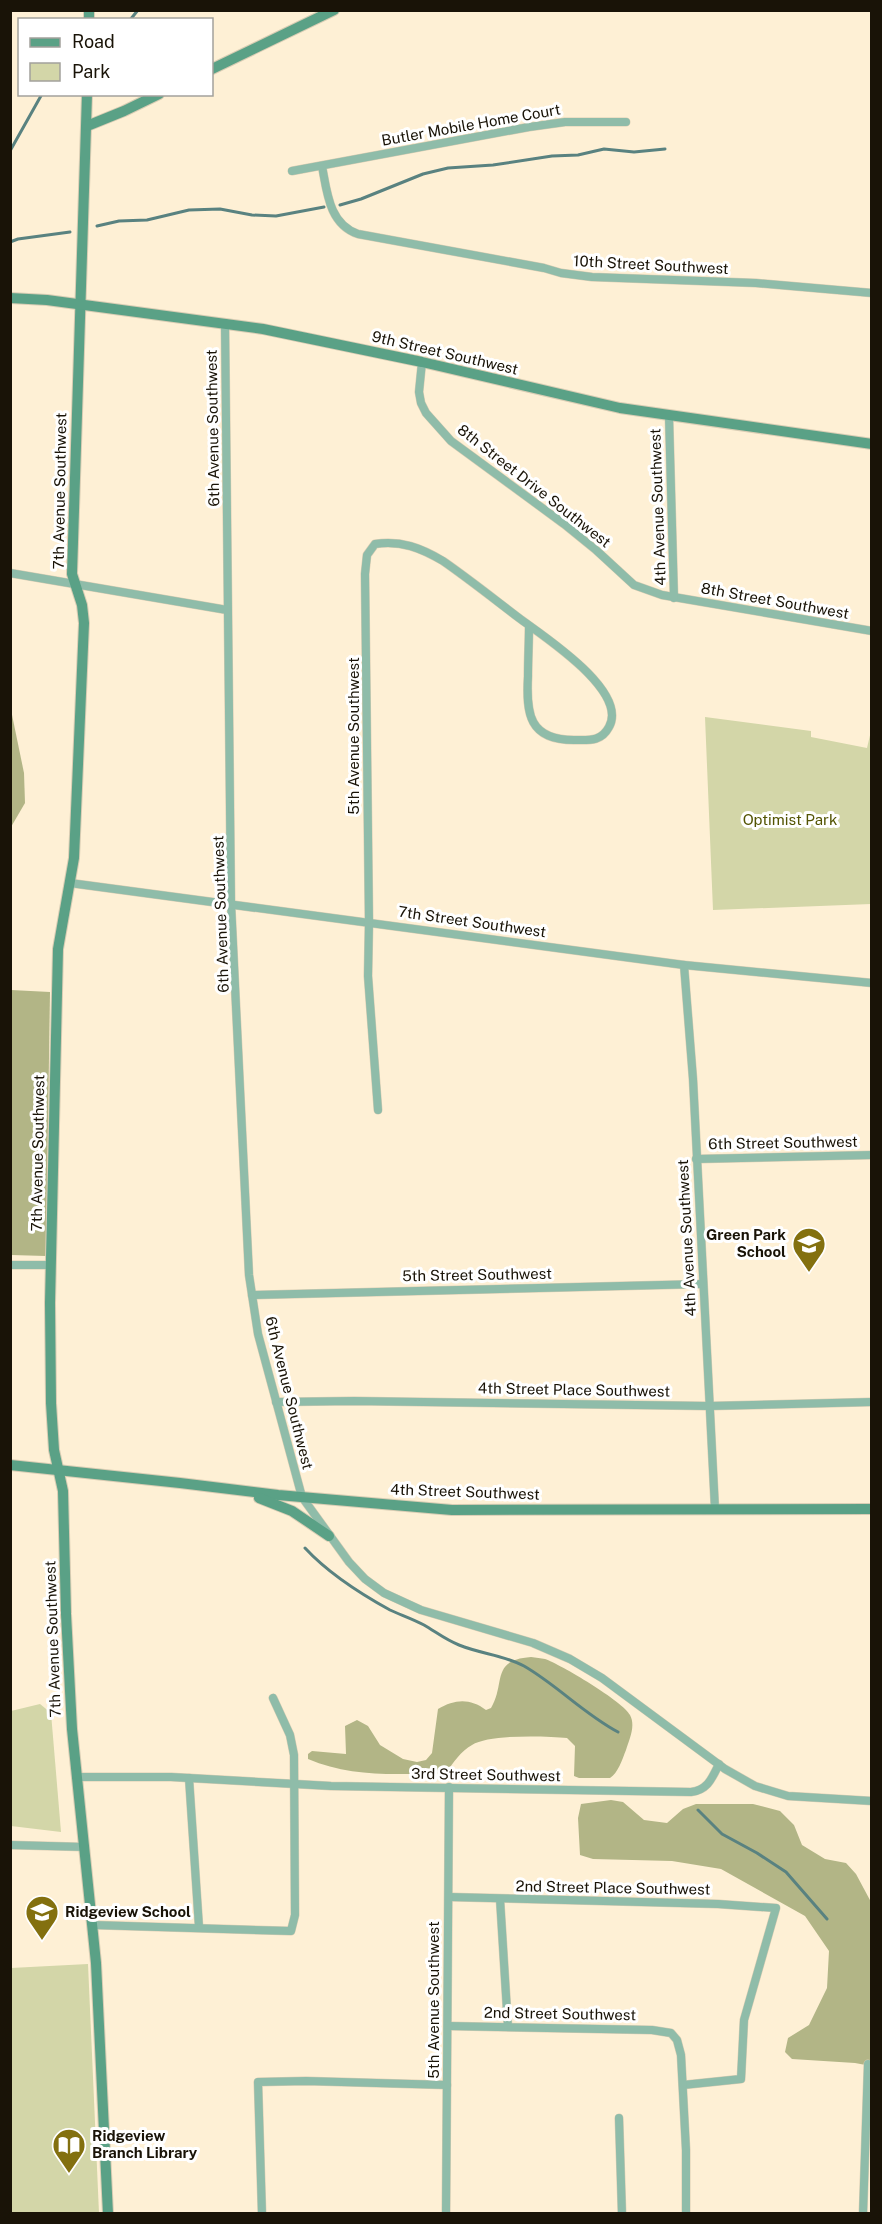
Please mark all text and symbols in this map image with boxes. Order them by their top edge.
legend [18,18,213,96]
text: Road [72,31,115,52]
text: Park [72,61,110,82]
street label: Butler Mobile Home Court [380,100,562,149]
street label: 10th Street Southwest [573,252,729,277]
street label: 9th Street Southwest [370,327,520,378]
street label: 6th Avenue Southwest [203,349,222,507]
street label: 7th Avenue Southwest [50,412,69,570]
street label: 8th Street Drive Southwest [454,421,614,551]
street label: 4th Avenue Southwest [646,428,669,586]
street label: 8th Street Southwest [700,579,851,622]
street label: 5th Avenue Southwest [345,657,362,815]
park label: Optimist Park [743,811,837,828]
street label: 6th Avenue Southwest [209,835,232,993]
street label: 7th Street Southwest [397,903,547,940]
street label: 7th Avenue Southwest [28,1074,47,1232]
street label: 6th Street Southwest [708,1133,858,1152]
street label: 4th Avenue Southwest [674,1159,699,1317]
place label: Green Park School [706,1226,786,1260]
school or university icon: Green Park School [791,1226,827,1273]
street label: 5th Street Southwest [402,1265,552,1284]
street label: 6th Avenue Southwest [262,1315,317,1471]
street label: 4th Street Place Southwest [478,1379,670,1400]
street label: 4th Street Southwest [390,1480,540,1503]
street label: 7th Avenue Southwest [41,1560,64,1718]
street label: 3rd Street Southwest [411,1765,561,1784]
street label: 2nd Street Place Southwest [515,1877,711,1898]
school or university icon: Ridgeview School [24,1894,60,1941]
place label: Ridgeview School [65,1903,191,1920]
street label: 5th Avenue Southwest [425,1921,442,2079]
street label: 2nd Street Southwest [484,2004,636,2023]
library icon: Ridgeview Branch Library [51,2127,87,2174]
place label: Ridgeview Branch Library [92,2127,198,2161]

